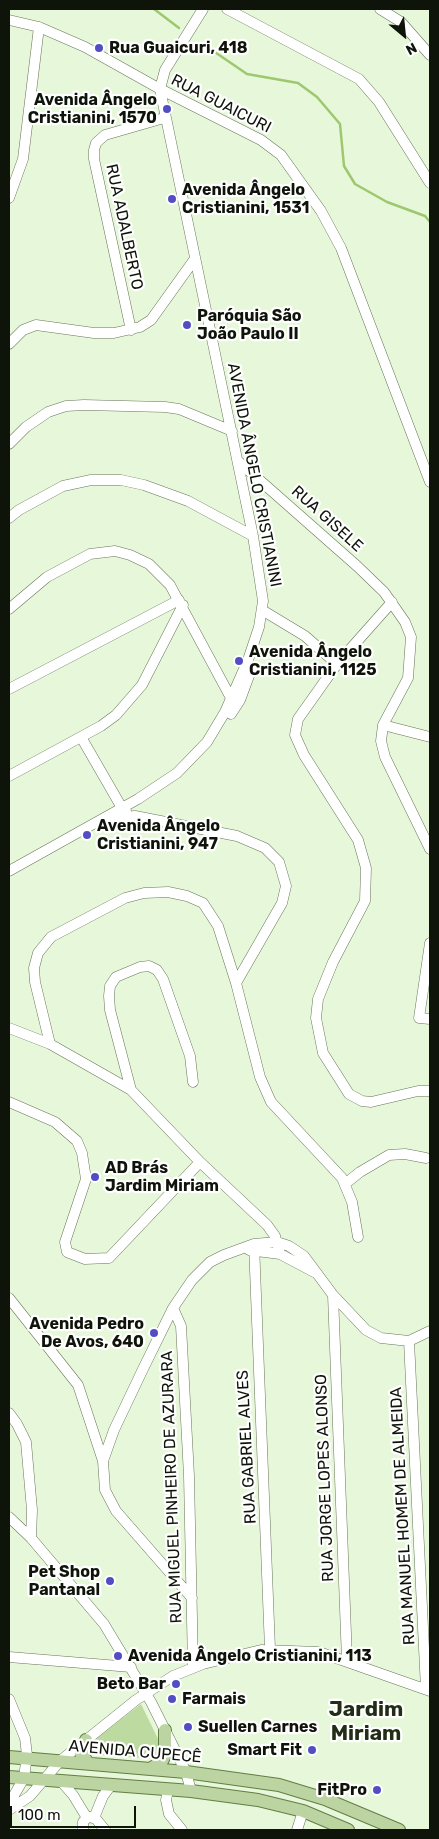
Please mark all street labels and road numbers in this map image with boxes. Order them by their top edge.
street label: RUA GUAICURI [168,71,274,137]
street label: RUA ADALBERTO [101,162,147,292]
street label: AVENIDA ÂNGELO CRISTIANINI [223,361,285,589]
street label: RUA GISELE [287,482,367,556]
street label: RUA MIGUEL PINHEIRO DE AZURARA [158,1350,186,1624]
street label: RUA GABRIEL ALVES [233,1370,261,1524]
street label: RUA JORGE LOPES ALONSO [312,1374,338,1582]
street label: RUA MANUEL HOMEM DE ALMEIDA [387,1386,419,1646]
street label: AVENIDA CUPECÊ [68,1737,202,1767]

